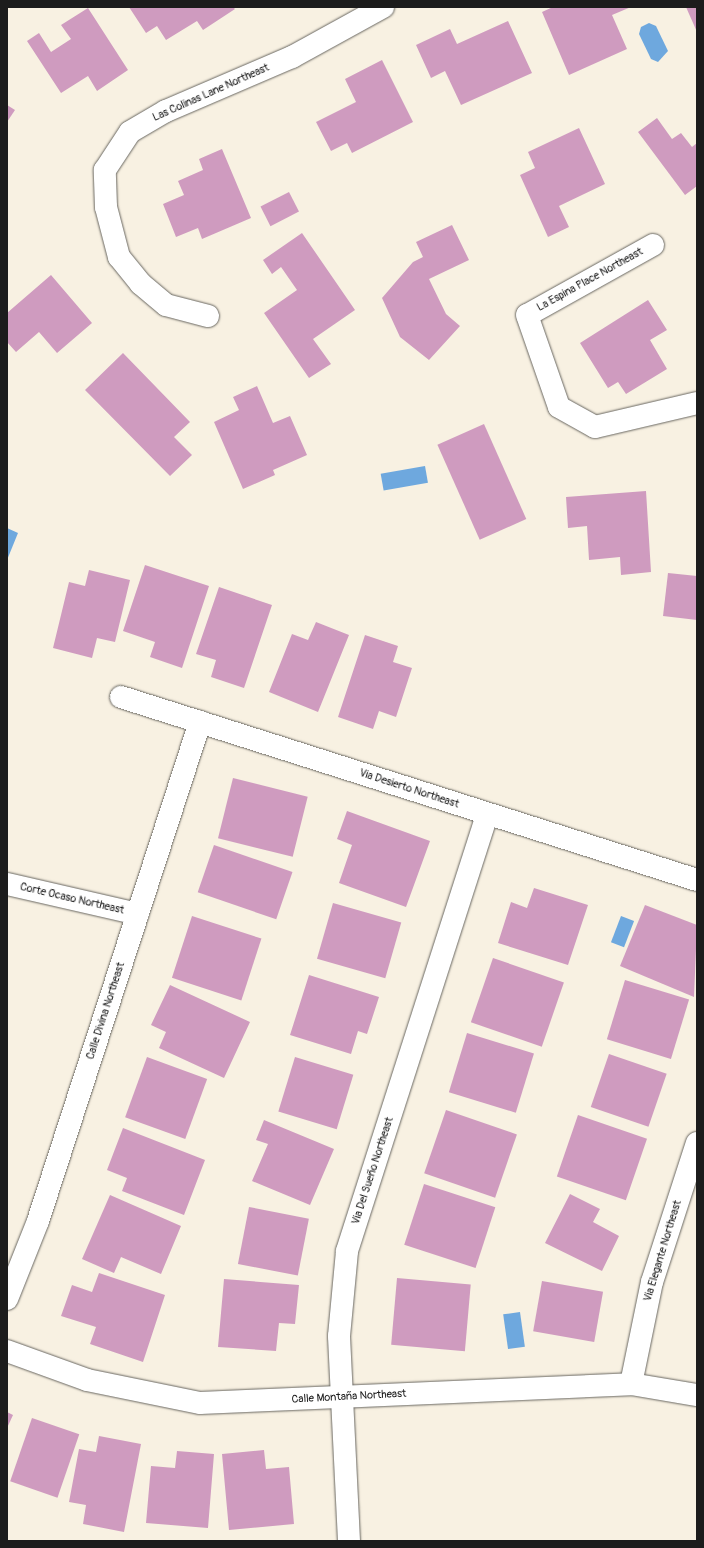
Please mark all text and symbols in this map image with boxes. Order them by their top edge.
street label: Las Colinas Lane Northeast [151,61,271,125]
street label: La Espina Place Northeast [535,245,645,315]
street label: Via Desierto Northeast [357,767,461,811]
street label: Corte Ocaso Northeast [19,881,125,917]
street label: Calle Divina Northeast [84,961,128,1061]
street label: Via Del Sueño Northeast [349,1116,397,1226]
street label: Via Elegante Northeast [641,1199,685,1303]
street label: Calle Montaña Northeast [291,1387,407,1407]

